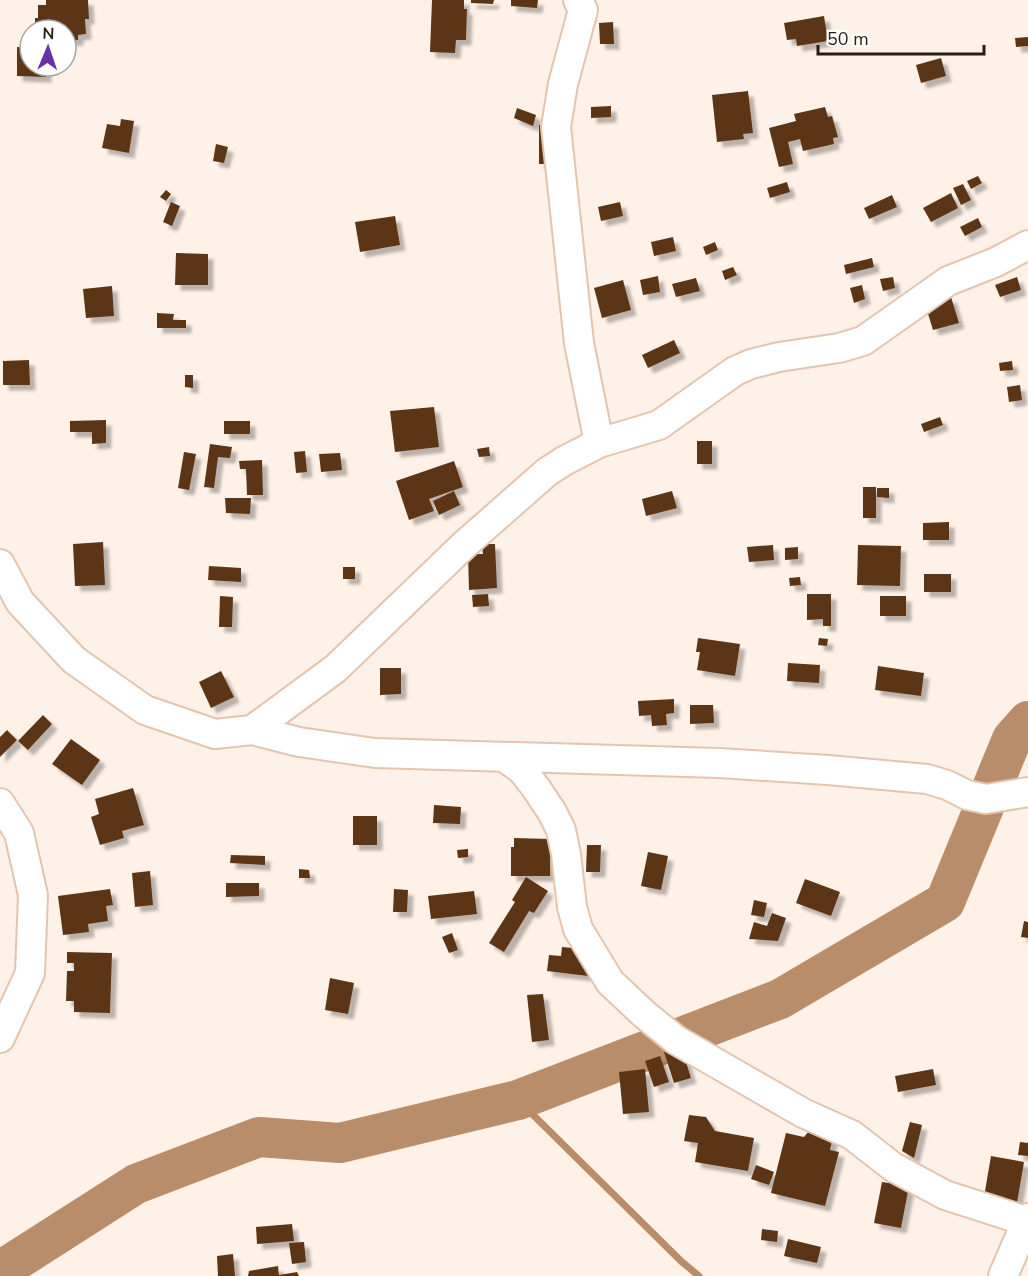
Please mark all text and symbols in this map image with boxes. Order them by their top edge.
north arrow [18,18,78,78]
scale bar [818,18,984,56]
text: N [42,23,55,45]
text: 50 m [827,27,869,51]

